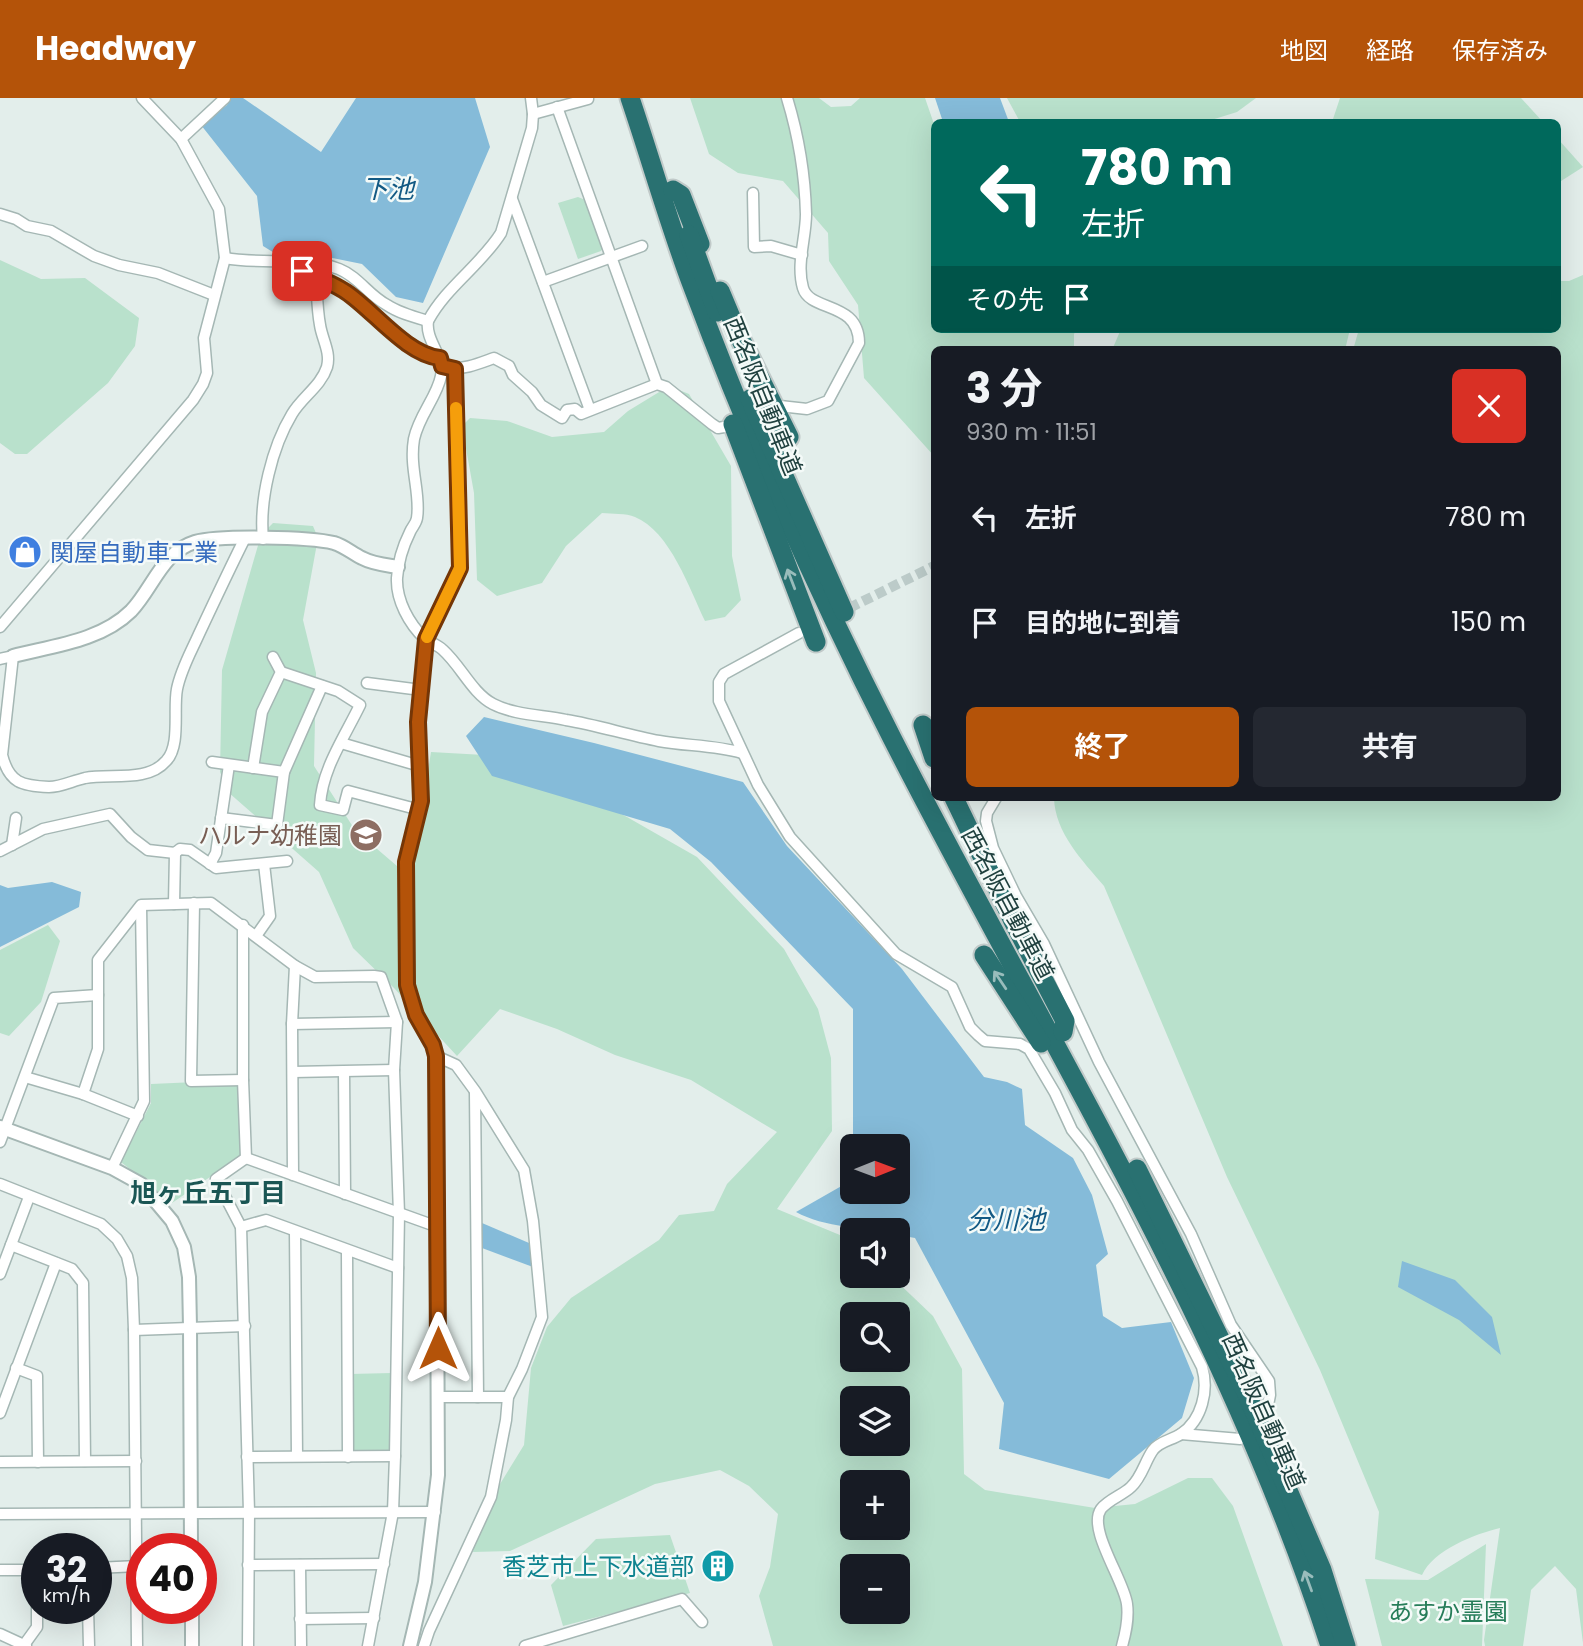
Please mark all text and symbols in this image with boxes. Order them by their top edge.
text: Headway [35,25,196,72]
text: 地図 [1280,34,1328,67]
text: 経路 [1366,34,1414,67]
text: 保存済み [1452,34,1548,67]
text: 780 m [1081,134,1233,202]
icon: left [966,147,1057,238]
water label: 下池 [362,171,417,207]
text: 左折 [1081,201,1145,246]
pin [272,241,332,301]
icon: arrive [283,252,321,290]
icon: arrive [1058,280,1096,318]
text: その先 [966,282,1044,318]
street label: 西名阪自動車道 [716,312,810,480]
text: 3 分 [966,359,1042,418]
button: close [1452,369,1526,443]
text: 930 m · 11:51 [966,416,1097,448]
icon: left [966,499,1004,537]
text: 780 m [1445,499,1526,535]
text: 左折 [1025,500,1077,536]
shop icon: 関屋自動車工業 [6,533,44,571]
place label: 関屋自動車工業 [50,536,218,569]
one-way arrow [784,569,797,590]
icon: arrive [966,604,1004,642]
text: 150 m [1451,604,1526,640]
text: 目的地に到着 [1025,605,1181,641]
button: 終了 [966,707,1239,787]
button: 共有 [1253,707,1526,787]
school or university icon: ハルナ幼稚園 [347,816,385,854]
place label: ハルナ幼稚園 [198,819,342,852]
street label: 西名阪自動車道 [954,822,1062,986]
one-way arrow [993,971,1007,991]
north arrow [840,1134,910,1204]
map controls [840,1134,910,1624]
district label: 旭ヶ丘五丁目 [130,1175,286,1211]
water label: 分川池 [967,1202,1048,1238]
button: sound [840,1218,910,1288]
button: search [840,1302,910,1372]
position arrow [401,1311,475,1385]
street label: 西名阪自動車道 [1215,1328,1313,1494]
button: layers [840,1386,910,1456]
button: + [840,1470,910,1540]
speed limit sign: 40 [126,1533,217,1624]
text: 32 [46,1545,87,1594]
building icon: 香芝市上下水道部 [699,1547,737,1585]
place label: 香芝市上下水道部 [502,1550,694,1583]
button: − [840,1554,910,1624]
one-way arrow [1301,1571,1313,1593]
text: km/h [43,1583,90,1608]
park label: あすか霊園 [1388,1595,1508,1628]

